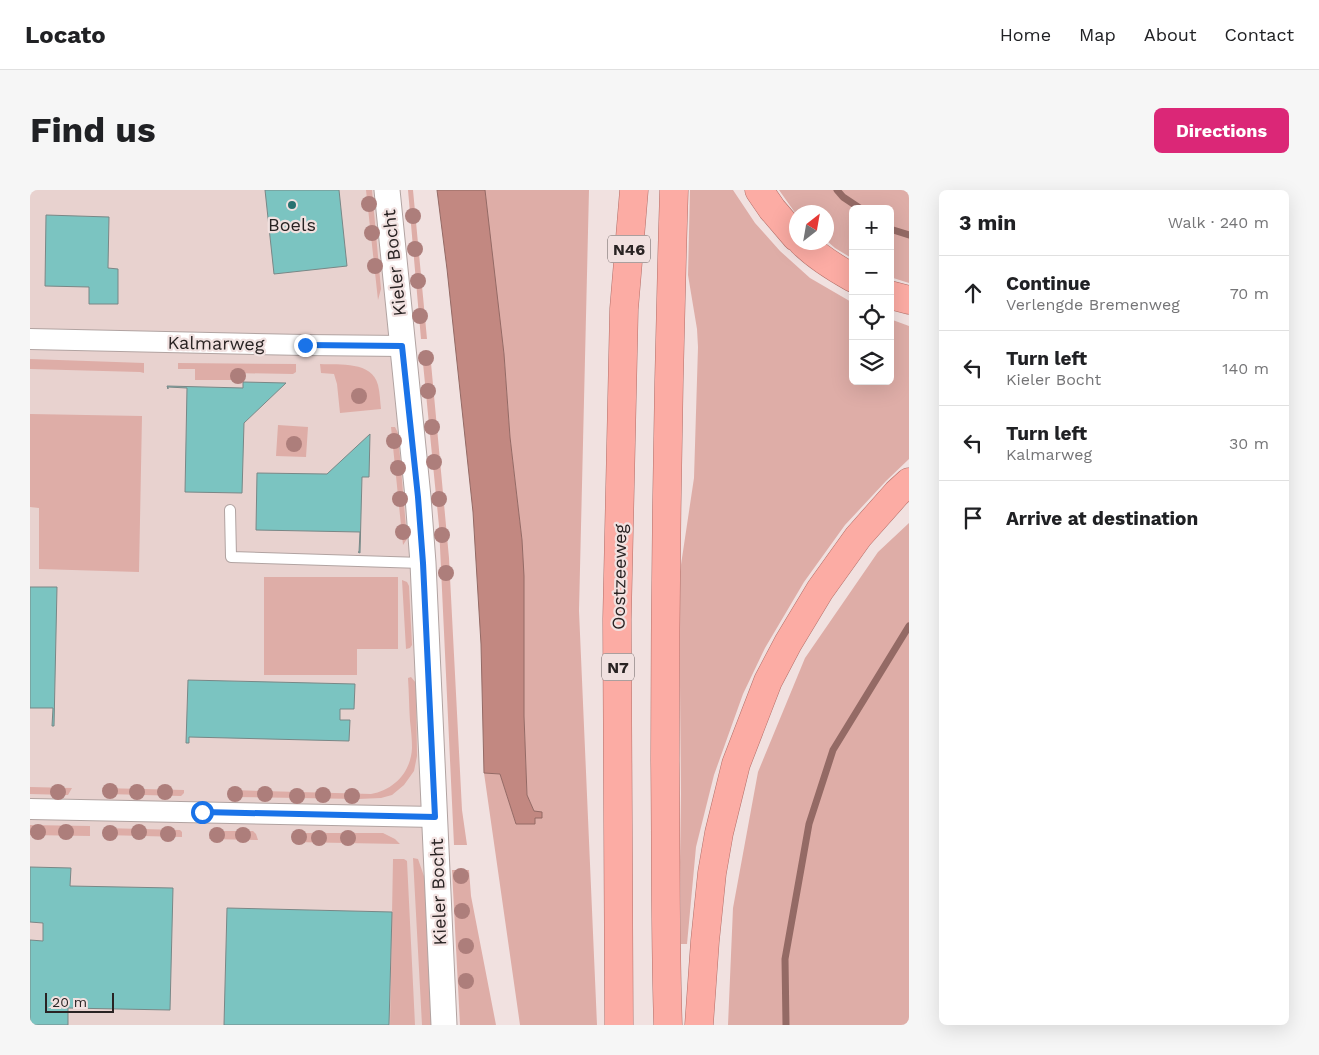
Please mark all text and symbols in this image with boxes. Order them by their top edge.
text: Locato [25,21,106,49]
text: Home [1000,24,1051,45]
text: Map [1079,24,1116,45]
text: About [1144,24,1196,45]
text: Contact [1224,24,1294,45]
button: Directions [1154,108,1289,153]
text: Find us [30,109,156,151]
marker: Boels [286,199,298,211]
north arrow [789,205,834,250]
map controls [849,205,894,385]
button: + [849,205,894,250]
street label: Kieler Bocht [378,208,410,317]
text: 3 min [959,210,1016,235]
text: Walk · 240 m [1168,213,1269,232]
place label: Boels [268,214,316,235]
road number: N46 [608,236,650,262]
button: − [849,250,894,295]
text: Continue [1006,272,1090,295]
icon: ahead [959,279,987,307]
text: 70 m [1230,284,1269,303]
button: locate [849,295,894,340]
text: Verlengde Bremenweg [1006,295,1180,314]
street label: Kalmarweg [167,332,265,354]
route end [294,334,317,357]
button: layers [849,340,894,385]
text: Turn left [1006,347,1087,370]
icon: left [959,354,987,382]
text: 140 m [1222,359,1269,378]
text: Kieler Bocht [1006,370,1101,389]
text: Turn left [1006,422,1087,445]
icon: left [959,429,987,457]
text: 30 m [1229,434,1269,453]
text: Kalmarweg [1006,445,1092,464]
icon: arrive [959,504,987,532]
text: Arrive at destination [1006,507,1198,530]
street label: Oostzeeweg [608,523,630,630]
road number: N7 [602,654,634,681]
route start [191,801,214,824]
street label: Kieler Bocht [426,838,450,946]
scale bar [45,990,114,1013]
text: 20 m [52,994,87,1010]

